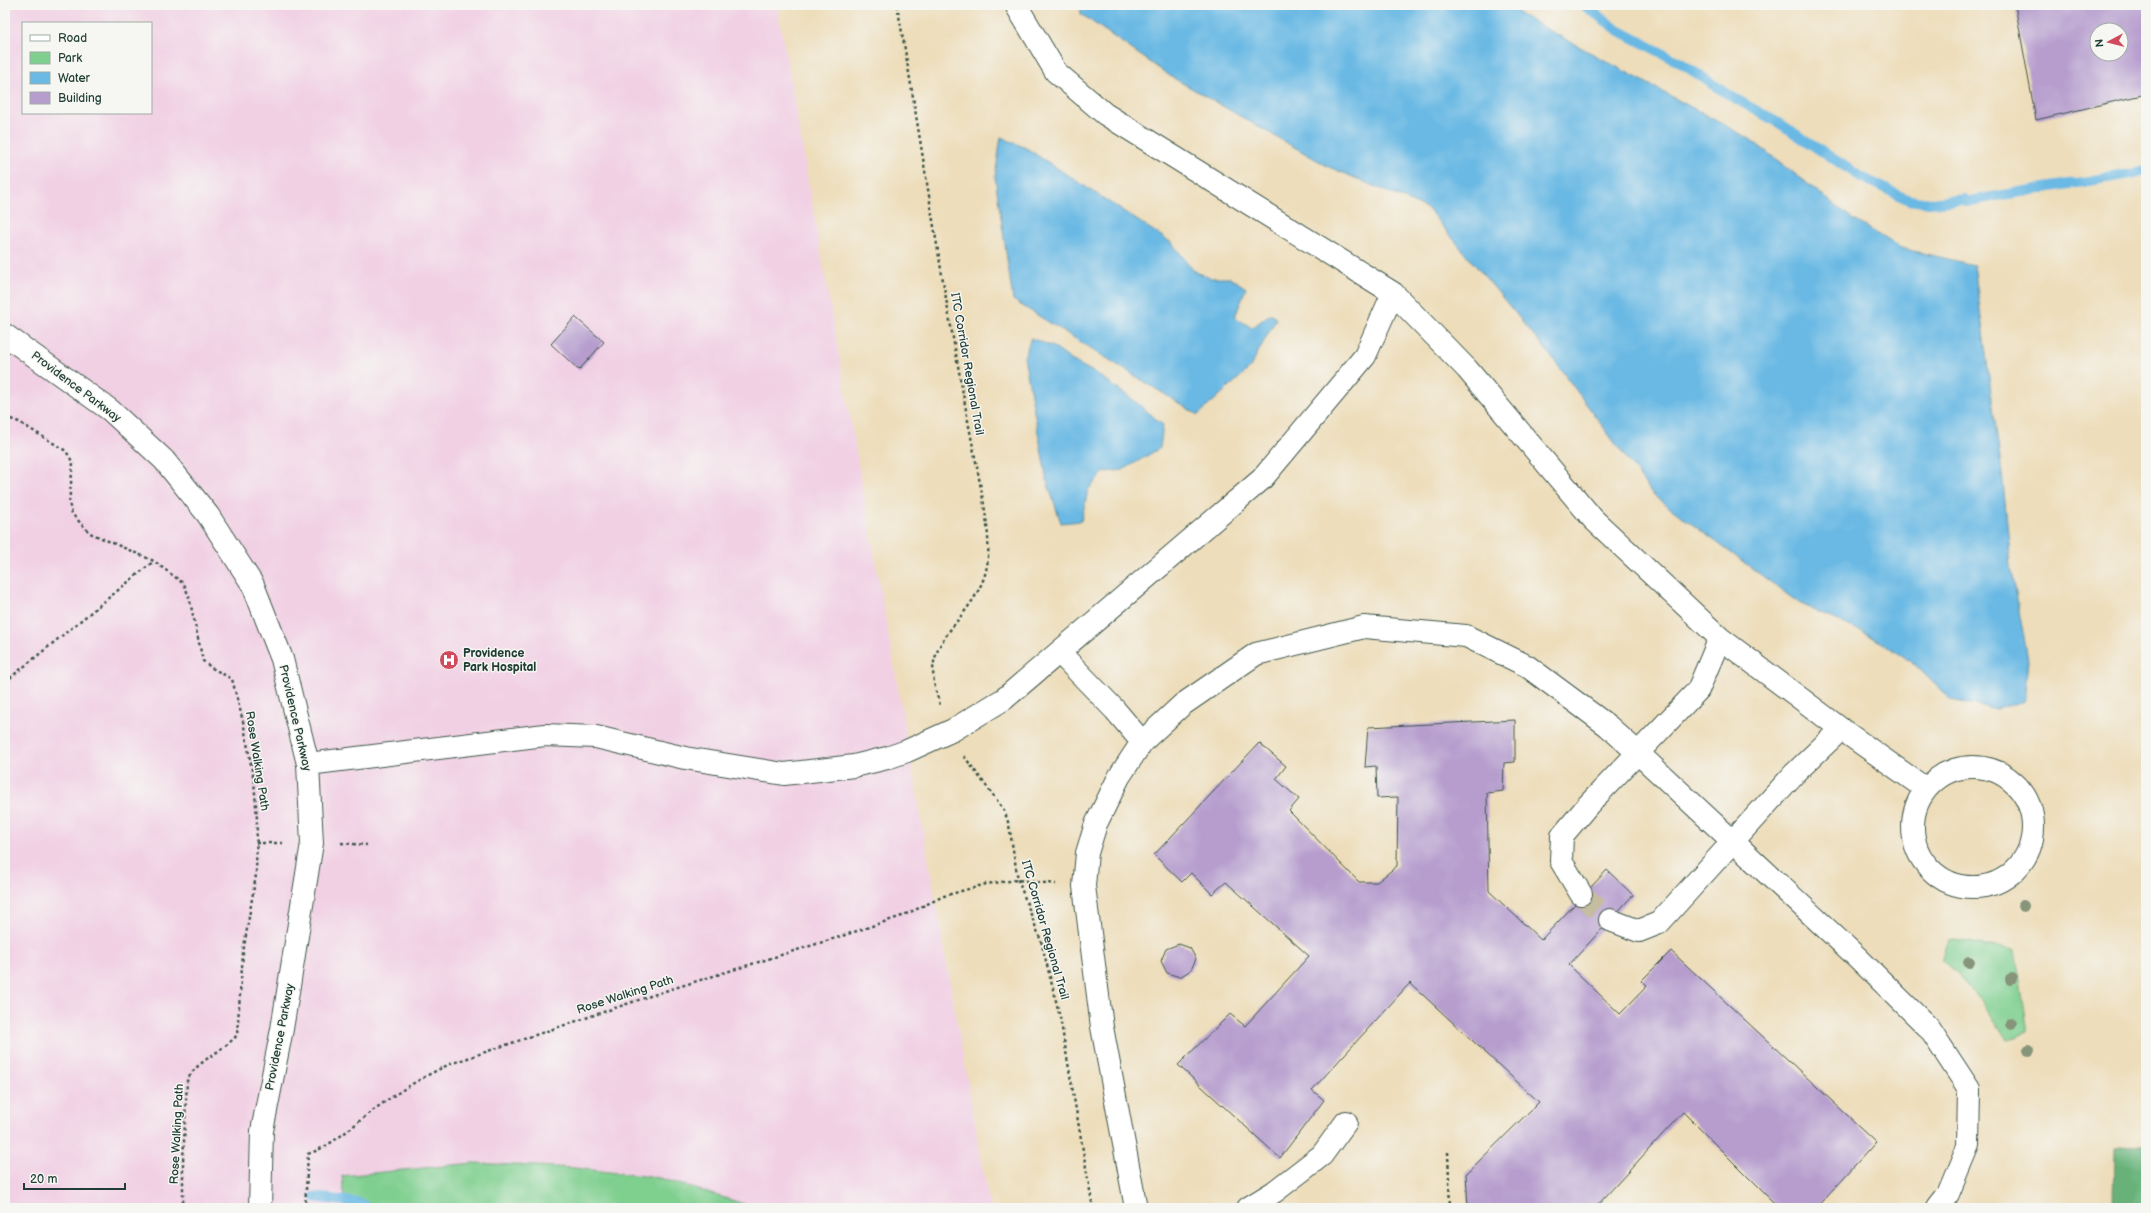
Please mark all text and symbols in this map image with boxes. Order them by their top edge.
legend [22,22,152,114]
north arrow [2089,22,2129,62]
text: Road [58,31,87,46]
text: N [2093,38,2107,48]
text: Park [58,51,82,66]
text: Water [58,71,90,86]
text: Building [58,91,102,106]
street label: ITC Corridor Regional Trail [947,292,987,436]
street label: Providence Parkway [28,348,124,426]
place label: Providence Park Hospital [463,646,536,675]
hospital icon: Providence Park Hospital [438,649,460,671]
street label: Providence Parkway [275,663,315,773]
street label: Rose Walking Path [242,710,272,812]
street label: ITC Corridor Regional Trail [1018,859,1072,1001]
street label: Rose Walking Path [575,972,676,1018]
street label: Providence Parkway [262,982,298,1092]
street label: Rose Walking Path [167,1083,187,1185]
scale bar [24,1165,125,1191]
text: 20 m [30,1172,57,1187]

